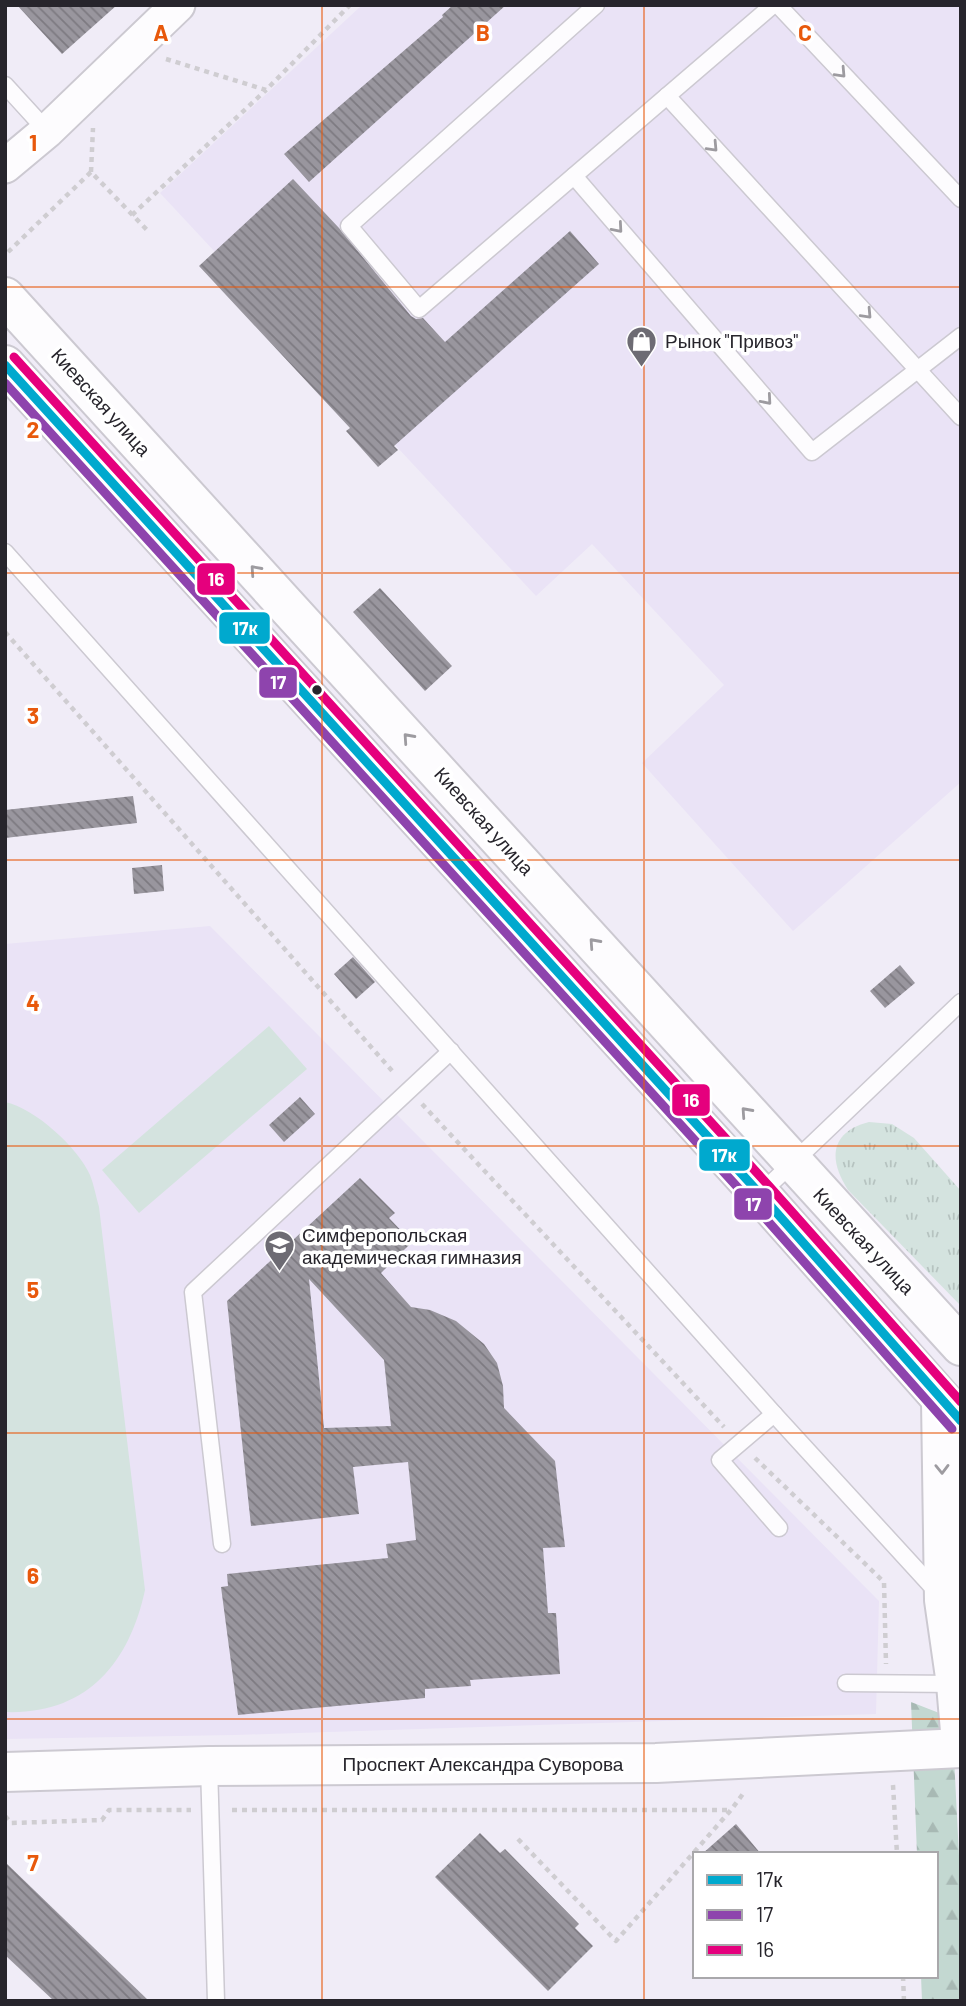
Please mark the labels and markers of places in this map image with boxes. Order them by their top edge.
shop icon: Рынок "Привоз" [625,324,659,368]
place label: Рынок "Привоз" [665,329,798,352]
unlabelled marker [310,683,324,697]
place label: Симферопольская академическая гимназия [302,1223,522,1268]
school or university icon: Симферопольская академическая гимназия [262,1229,296,1273]

